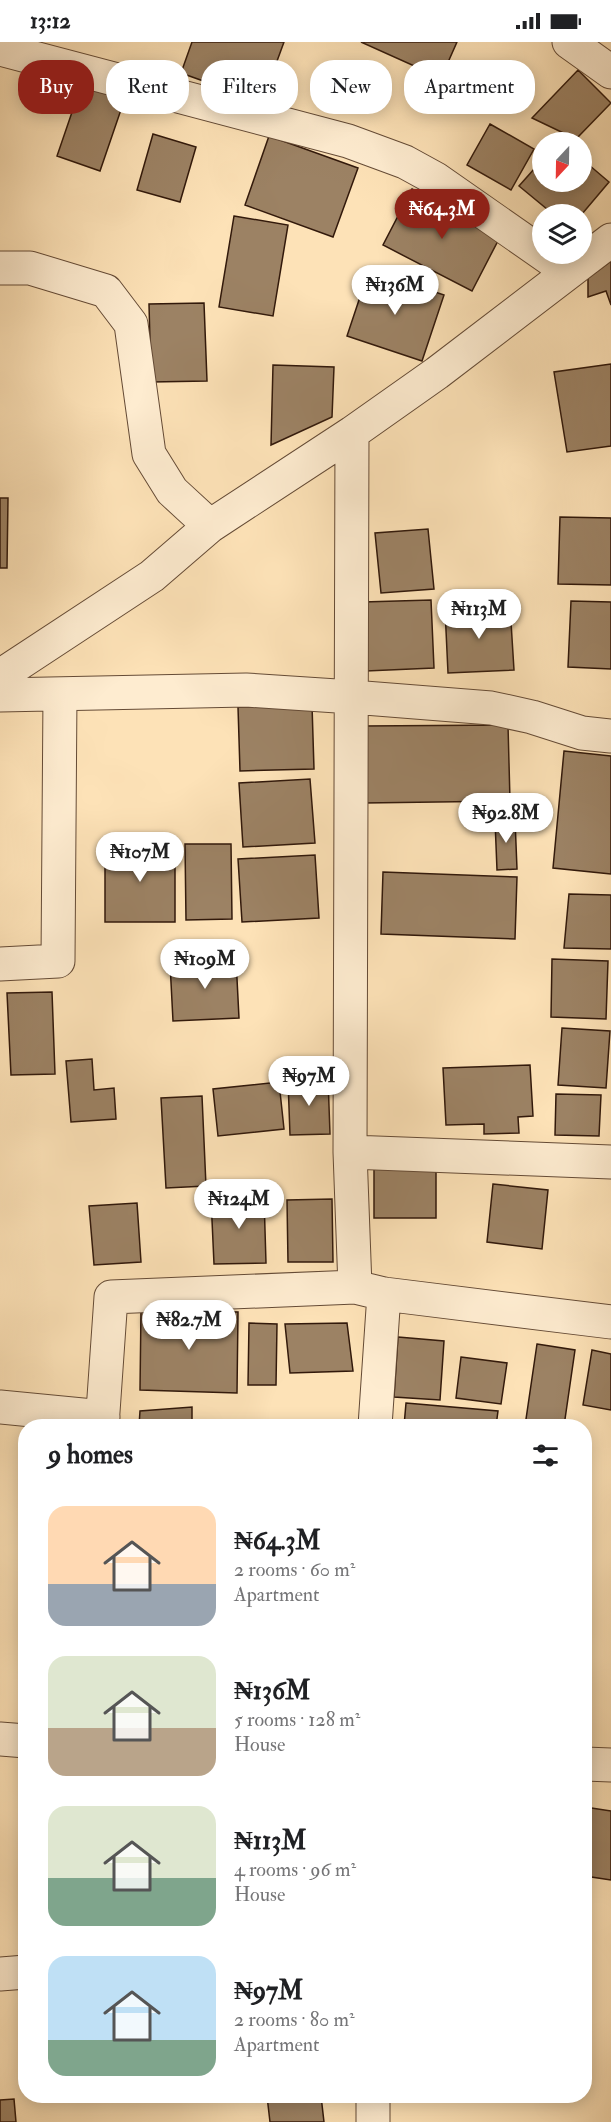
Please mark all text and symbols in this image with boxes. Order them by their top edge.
text: 13:12 [30,7,71,35]
chip: Buy [18,60,94,114]
chip: Rent [106,60,189,114]
chip: Filters [201,60,298,114]
chip: New [310,60,392,114]
chip: Apartment [404,60,535,114]
north arrow [532,132,592,192]
map controls [532,132,592,264]
pin: ₦64.3M [393,189,491,240]
text: ₦64.3M [409,196,475,221]
button: layers [532,204,592,264]
pin: ₦136M [353,265,437,316]
text: ₦136M [366,272,424,297]
pin: ₦113M [437,589,521,640]
text: ₦113M [451,596,507,621]
pin: ₦92.8M [457,793,555,844]
text: ₦92.8M [472,800,540,825]
pin: ₦107M [98,832,182,883]
text: ₦107M [110,839,170,864]
pin: ₦109M [163,939,247,990]
text: ₦109M [174,946,236,971]
pin: ₦97M [273,1056,345,1107]
text: ₦97M [282,1063,336,1088]
pin: ₦124M [197,1179,281,1230]
text: ₦124M [208,1186,270,1211]
pin: ₦82.7M [140,1300,238,1351]
text: ₦82.7M [156,1307,222,1332]
text: 9 homes [48,1439,133,1471]
icon: filters [529,1439,562,1472]
text: ₦64.3M [234,1525,321,1557]
icon: home [96,1530,168,1602]
text: 2 rooms · 60 m² [234,1557,355,1582]
text: Apartment [234,1582,319,1607]
text: ₦136M [234,1675,310,1707]
icon: home [96,1680,168,1752]
text: 5 rooms · 128 m² [234,1707,360,1732]
text: House [234,1732,285,1757]
text: ₦113M [234,1825,306,1857]
icon: home [96,1830,168,1902]
text: 4 rooms · 96 m² [234,1857,356,1882]
text: House [234,1882,285,1907]
text: ₦97M [234,1975,303,2007]
icon: home [96,1980,168,2052]
text: 2 rooms · 80 m² [234,2007,355,2032]
text: Apartment [234,2032,319,2057]

